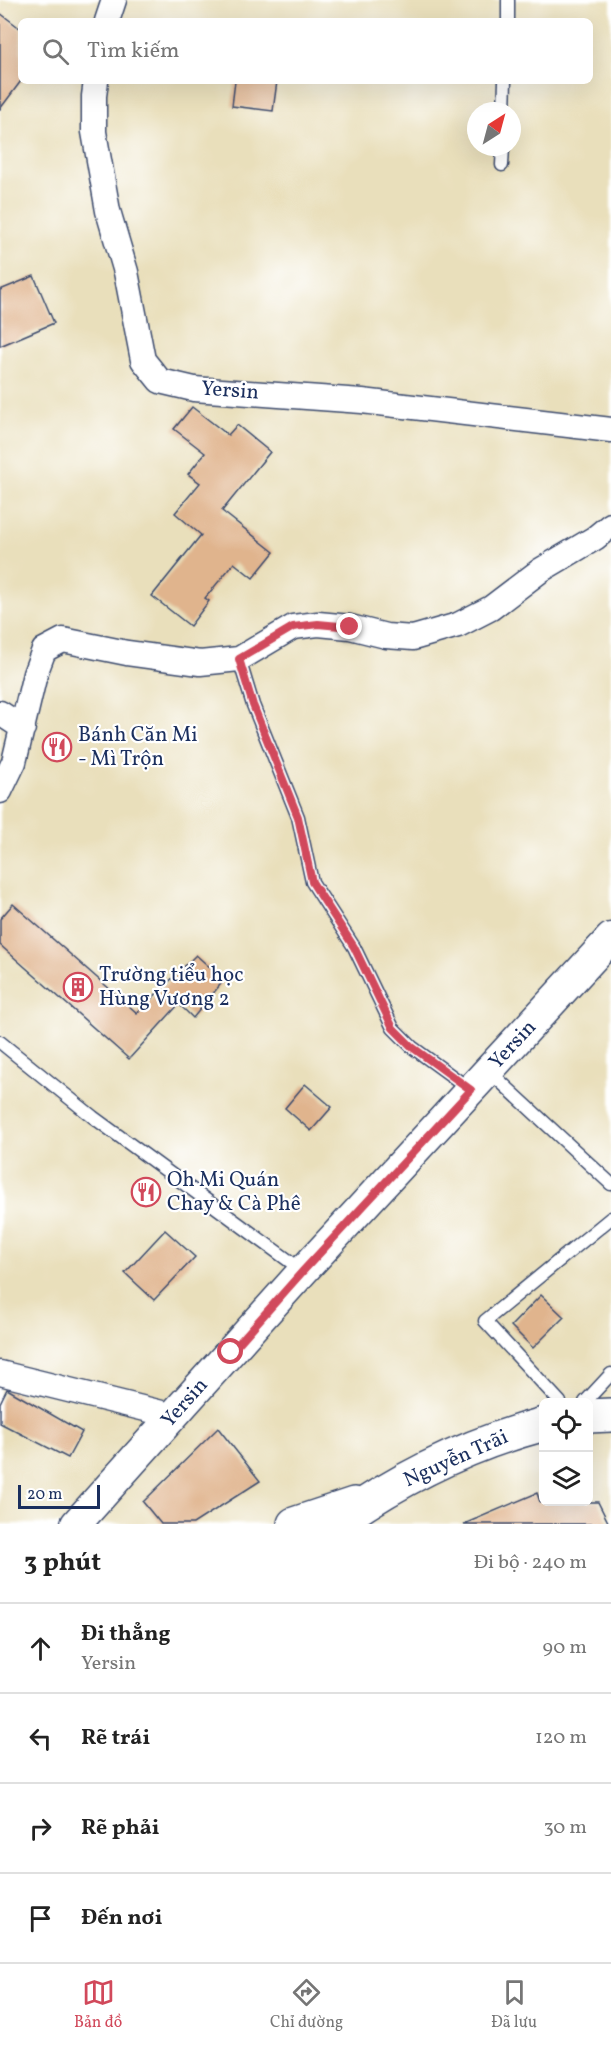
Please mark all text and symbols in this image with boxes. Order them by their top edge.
search box [18,18,593,84]
icon: search [39,35,72,68]
text: Tìm kiếm [87,36,180,67]
north arrow [467,102,521,156]
street label: Yersin [200,375,260,407]
route end [336,613,362,639]
place label: Bánh Căn Mi - Mì Trộn [78,721,198,774]
restaurant icon: Bánh Căn Mi - Mì Trộn [41,731,73,763]
place label: Trường tiểu học Hùng Vương 2 [99,961,244,1014]
building icon: Trường tiểu học Hùng Vương 2 [62,971,94,1003]
street label: Yersin [483,1014,543,1076]
place label: Oh Mi Quán Chay & Cà Phê [167,1166,301,1219]
restaurant icon: Oh Mi Quán Chay & Cà Phê [130,1176,162,1208]
route start [217,1338,243,1364]
street label: Yersin [155,1372,215,1434]
map controls [539,1398,593,1506]
button: locate [539,1398,593,1452]
street label: Nguyễn Trãi [399,1423,513,1495]
button: layers [539,1452,593,1506]
scale bar [18,1482,100,1510]
text: 20 m [27,1484,62,1506]
text: 3 phút [24,1545,101,1581]
text: Đi bộ · 240 m [473,1549,587,1577]
text: Đi thẳng [81,1619,171,1650]
icon: ahead [24,1632,57,1665]
text: 90 m [543,1634,587,1662]
text: Yersin [81,1650,136,1678]
icon: left [24,1722,57,1755]
text: Rẽ trái [81,1723,150,1754]
text: 120 m [535,1724,587,1752]
icon: right [24,1812,57,1845]
text: Rẽ phải [81,1813,160,1844]
text: 30 m [543,1814,587,1842]
icon: arrive [24,1902,57,1935]
text: Đến nơi [81,1903,163,1934]
tab: Bản đồ [74,1976,122,2034]
tab: Chỉ đường [270,1976,343,2034]
tab: Đã lưu [491,1976,537,2034]

